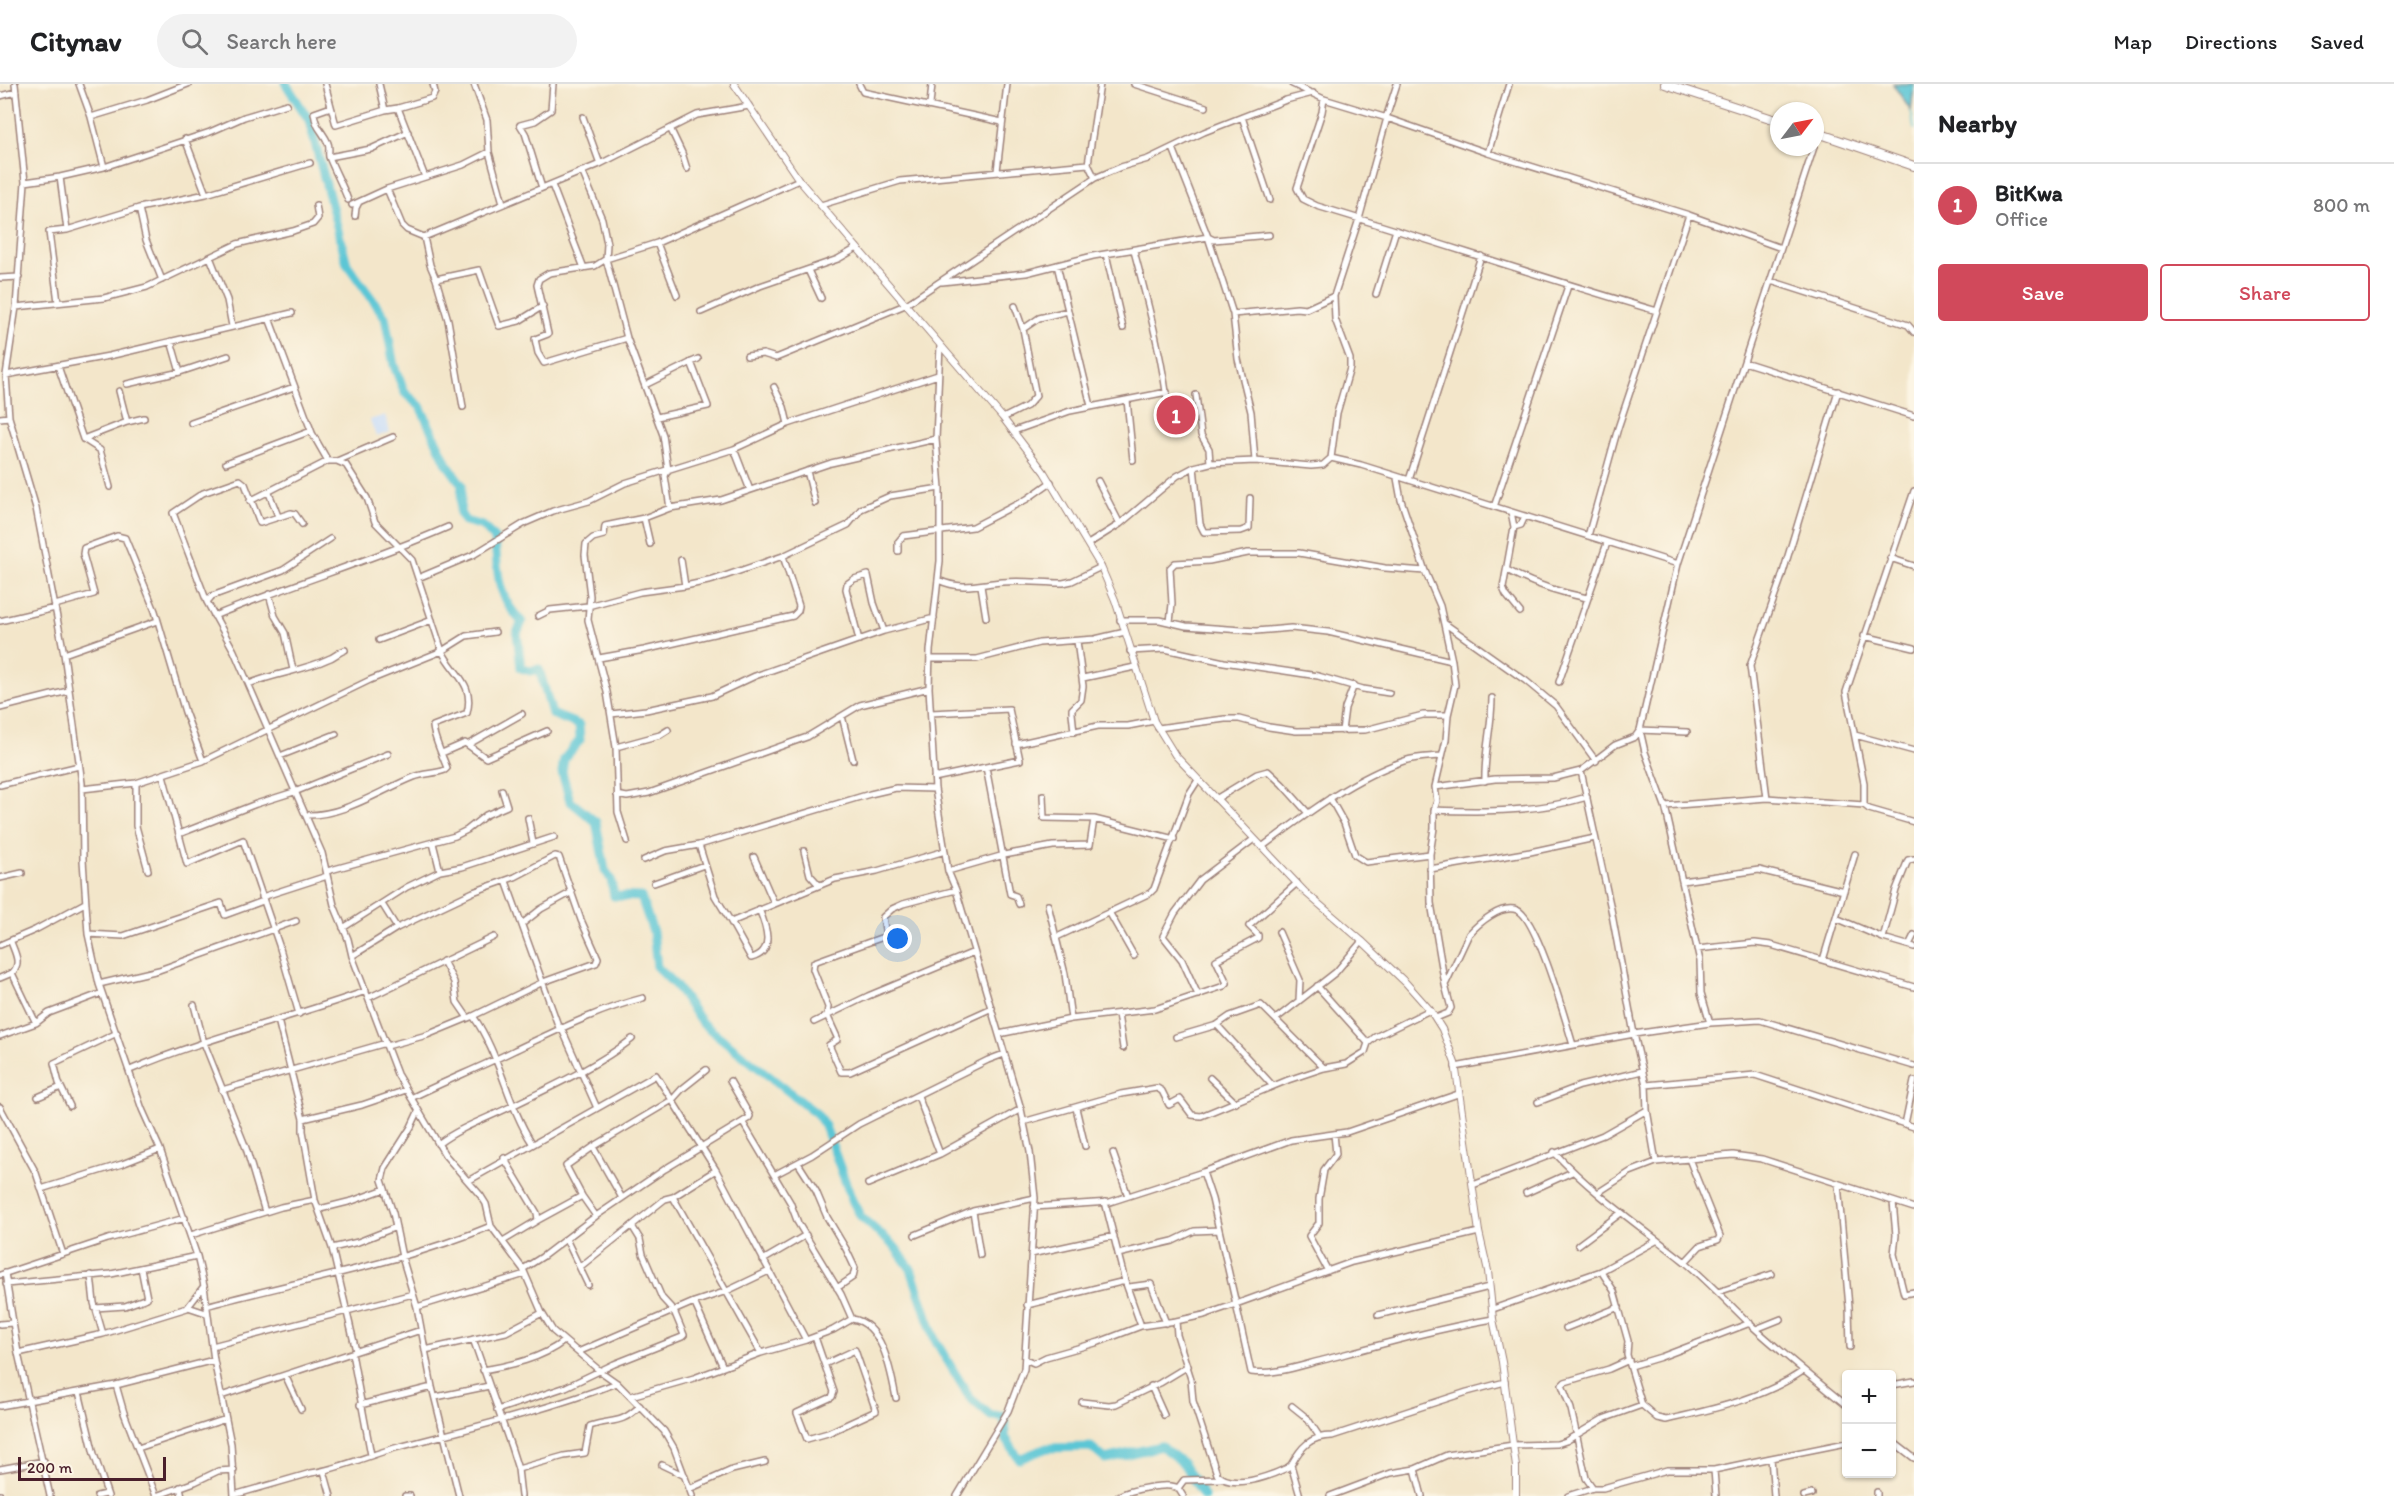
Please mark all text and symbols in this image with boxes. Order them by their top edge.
search box [157,14,577,68]
text: Citynav [30,24,121,58]
icon: search [178,25,211,58]
text: Search here [226,28,337,55]
text: Map [2114,29,2152,54]
text: Directions [2185,29,2277,54]
text: Saved [2310,29,2364,54]
north arrow [1770,102,1824,156]
text: Nearby [1938,107,2017,139]
text: BitKwa [1995,180,2063,207]
text: 1 [1953,193,1962,217]
text: 800 m [2313,193,2370,217]
text: Office [1995,207,2048,231]
button: Save [1938,264,2148,321]
button: Share [2160,264,2370,321]
pin: 1 [1156,392,1196,438]
your location [883,924,912,953]
map controls [1842,1370,1896,1478]
button: + [1842,1370,1896,1424]
button: − [1842,1424,1896,1478]
scale bar [18,1454,166,1482]
text: 200 m [27,1458,72,1477]

